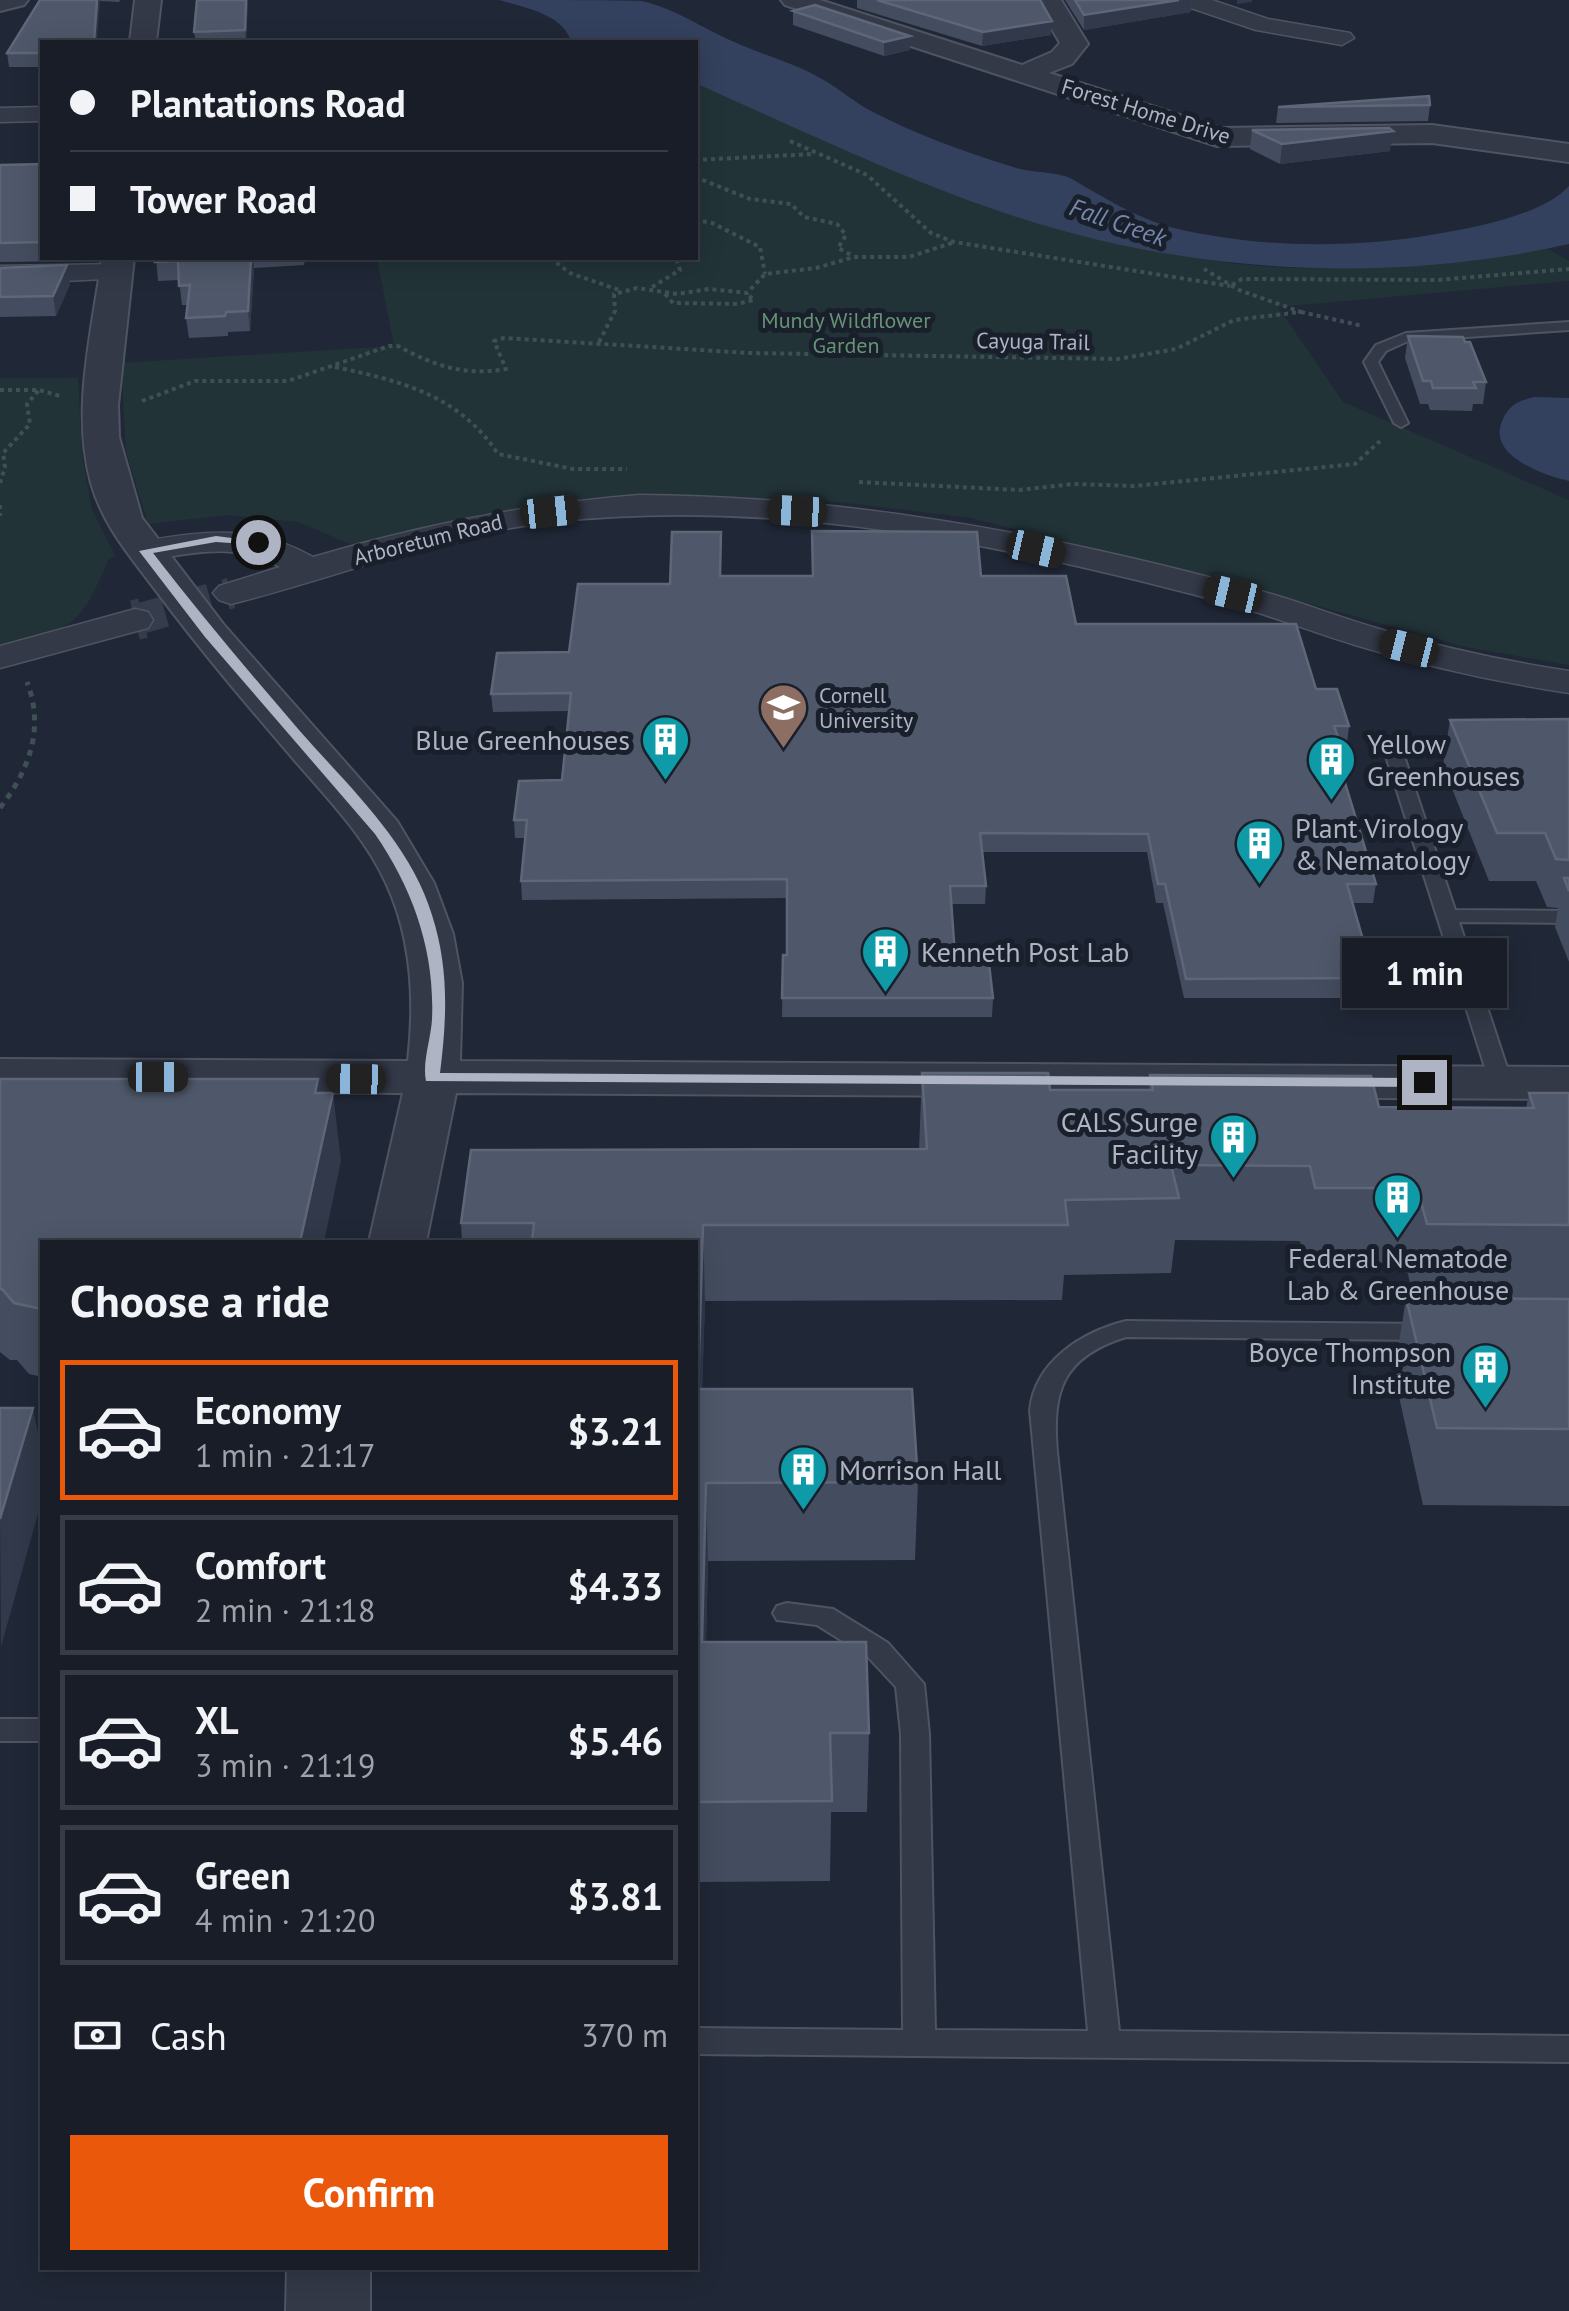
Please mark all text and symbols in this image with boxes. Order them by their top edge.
street label: Forest Home Drive [1058,72,1234,150]
text: Plantations Road [130,78,406,127]
text: Tower Road [130,174,317,223]
water label: Fall Creek [1066,191,1172,254]
park label: Mundy Wildflower Garden [761,306,931,359]
street label: Cayuga Trail [976,326,1091,356]
car [519,494,581,530]
car [766,494,828,528]
street label: Arboretum Road [351,507,505,571]
route start [236,520,281,565]
car [1003,528,1069,570]
car [1200,573,1266,615]
car [1376,626,1442,670]
place label: Cornell University [819,681,914,734]
school or university icon: Cornell University [758,682,810,750]
building icon: Blue Greenhouses [639,714,691,782]
place label: Blue Greenhouses [415,721,630,758]
place label: Yellow Greenhouses [1367,725,1520,794]
building icon: Yellow Greenhouses [1306,734,1358,802]
place label: Plant Virology & Nematology [1295,809,1470,878]
building icon: Plant Virology & Nematology [1234,818,1286,886]
building icon: Kenneth Post Lab [860,926,912,994]
place label: Kenneth Post Lab [921,933,1129,970]
callout: 1 min [1342,937,1506,1007]
text: 1 min [1385,952,1464,994]
route end [1402,1060,1447,1105]
car [128,1062,188,1092]
car [326,1063,386,1095]
place label: CALS Surge Facility [1061,1103,1198,1172]
building icon: CALS Surge Facility [1207,1112,1259,1180]
building icon: Federal Nematode Lab & Greenhouse [1372,1172,1424,1240]
place label: Federal Nematode Lab & Greenhouse [1287,1239,1509,1308]
text: Choose a ride [70,1271,330,1329]
place label: Boyce Thompson Institute [1249,1333,1451,1402]
building icon: Boyce Thompson Institute [1460,1342,1512,1410]
icon: car [75,1385,165,1475]
text: Economy [195,1385,341,1434]
text: $3.21 [567,1406,663,1455]
text: 1 min · 21:17 [195,1434,375,1476]
building icon: Morrison Hall [778,1444,830,1512]
place label: Morrison Hall [839,1451,1001,1488]
icon: car [75,1540,165,1630]
text: Comfort [195,1540,326,1589]
text: $4.33 [567,1561,663,1610]
text: 2 min · 21:18 [195,1589,375,1631]
icon: car [75,1695,165,1785]
text: XL [195,1695,239,1744]
text: $5.46 [567,1716,663,1765]
text: 3 min · 21:19 [195,1744,375,1786]
icon: car [75,1850,165,1940]
text: Green [195,1850,291,1899]
text: $3.81 [567,1871,663,1920]
text: 4 min · 21:20 [195,1899,375,1941]
icon: cash [70,2008,125,2063]
text: Cash [150,2011,227,2060]
text: 370 m [581,2014,668,2056]
button: Confirm [70,2135,668,2250]

